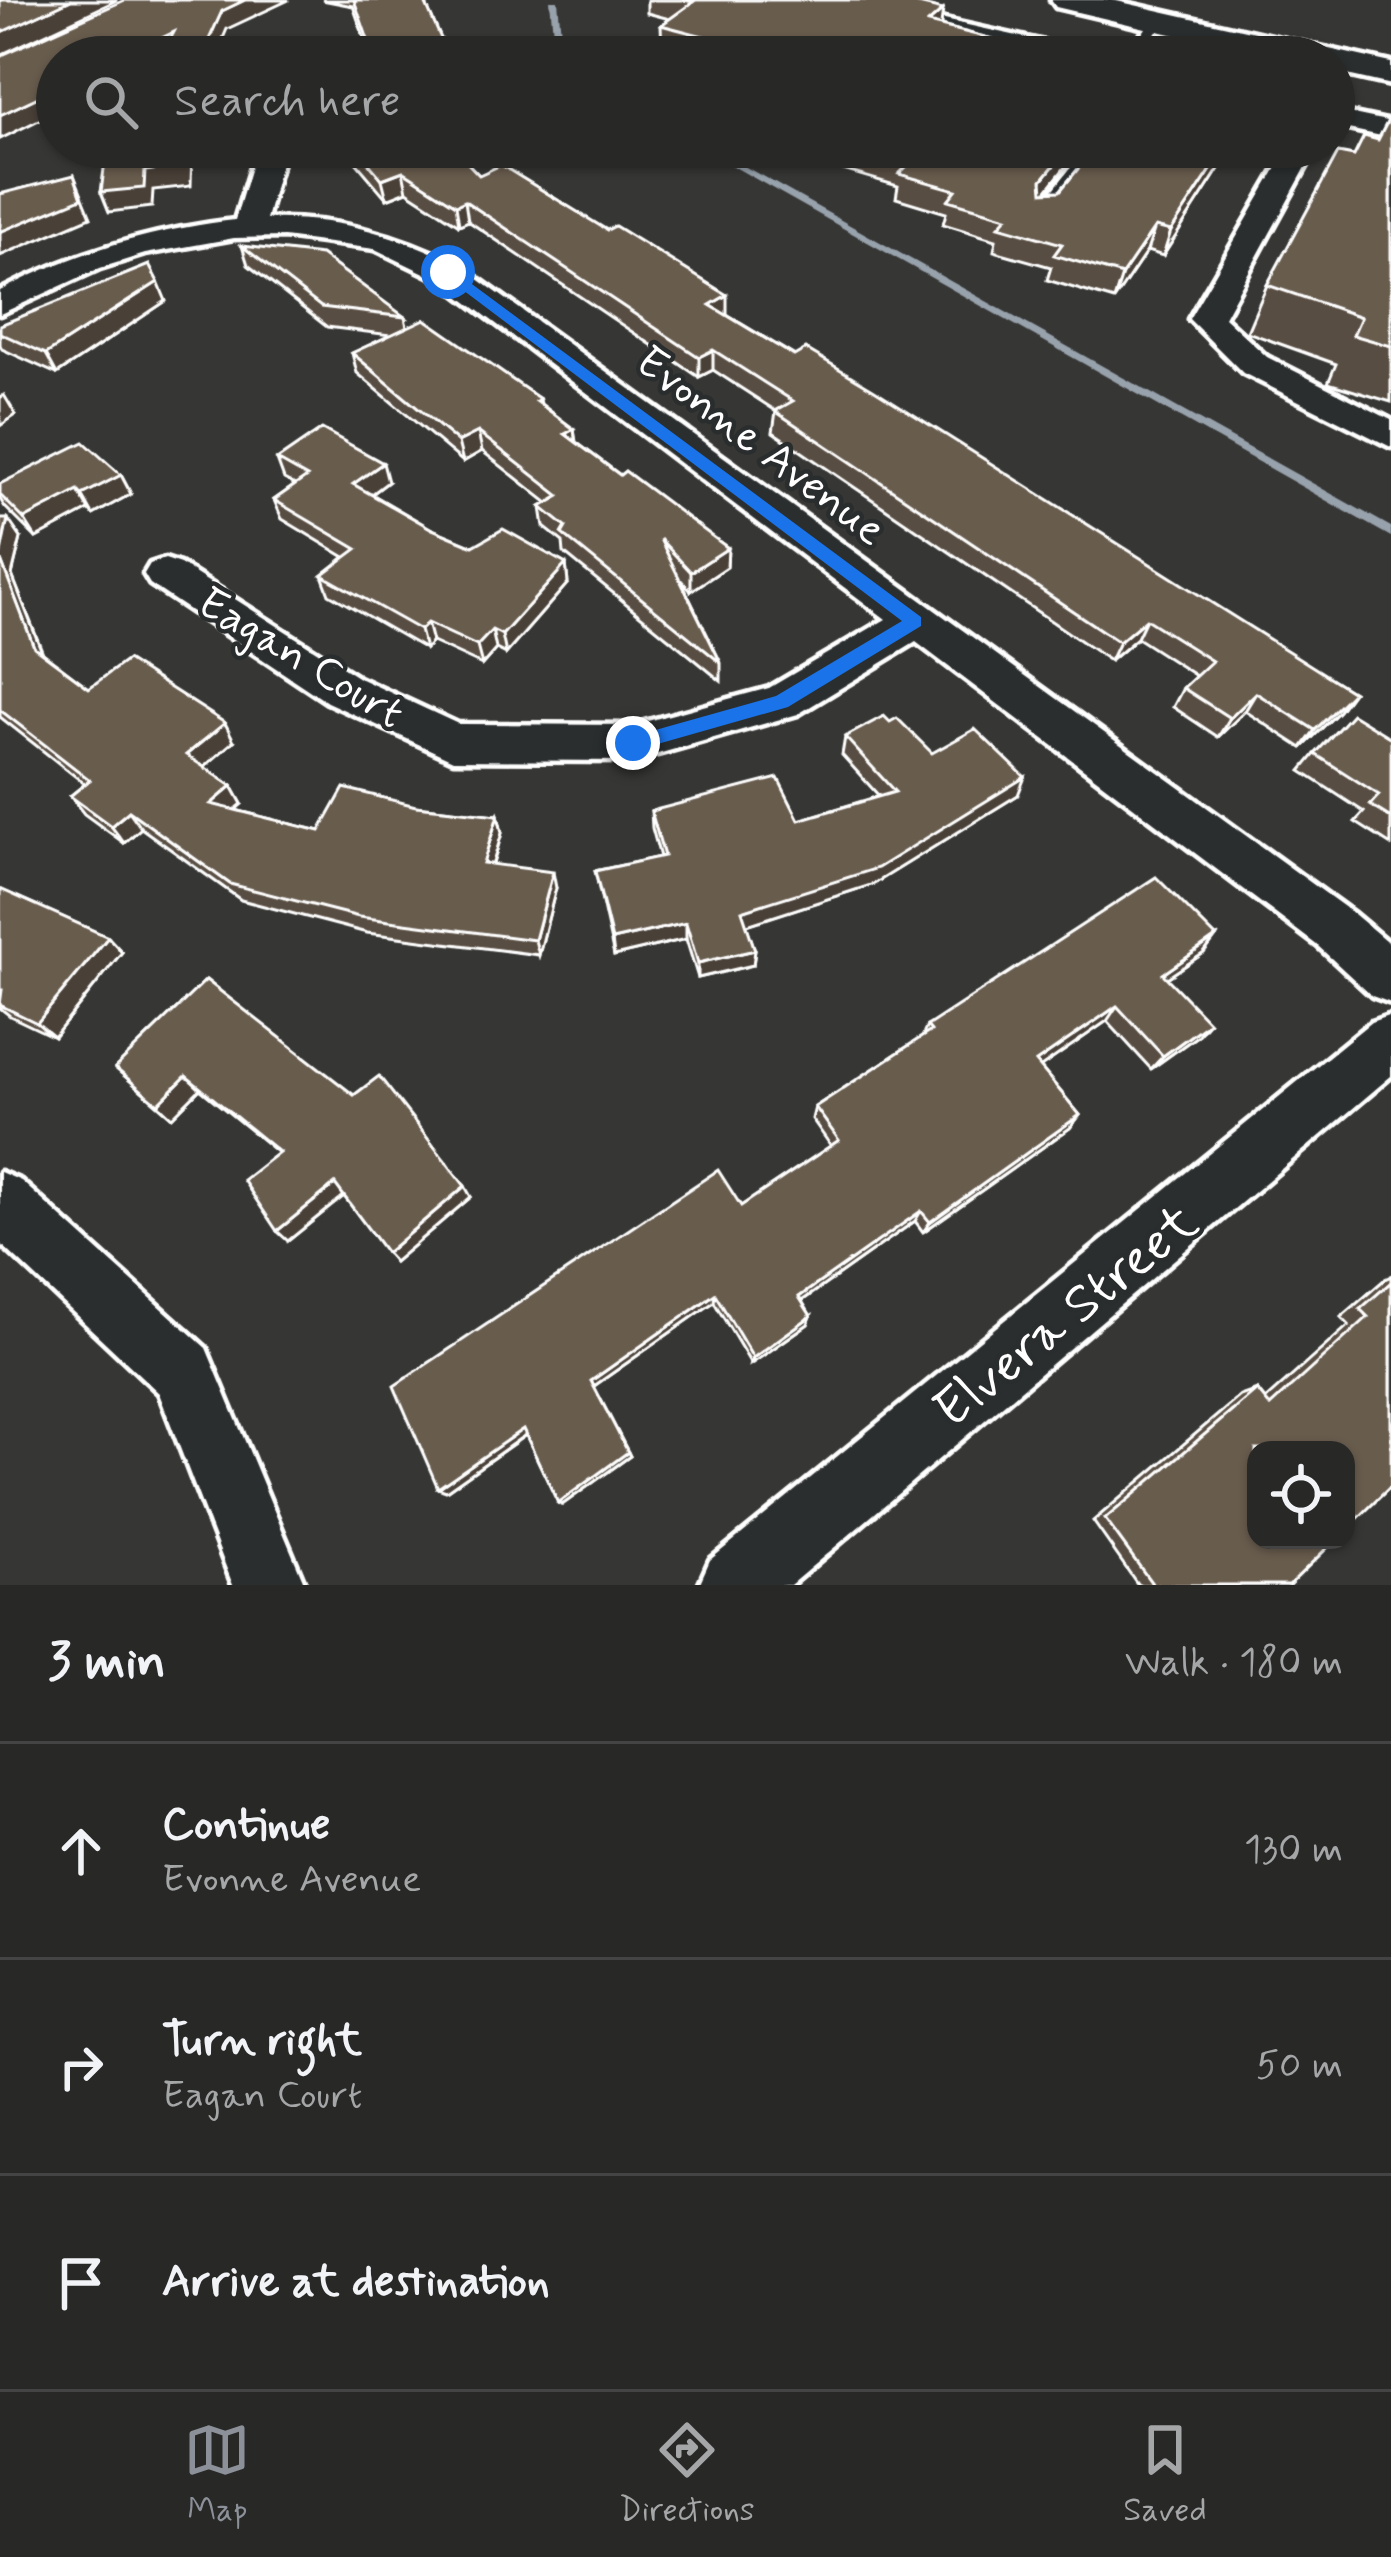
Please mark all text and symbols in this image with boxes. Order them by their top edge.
search box [36,36,1355,168]
icon: search [78,69,144,135]
text: Search here [174,73,401,132]
route start [421,245,475,299]
street label: Evonne Avenue [623,333,897,560]
street label: Eagan Court [186,574,414,744]
route end [606,716,660,770]
street label: Elvera Street [920,1189,1214,1446]
map controls [1247,1441,1355,1549]
button: locate [1247,1441,1355,1549]
text: 3 min [48,1630,166,1696]
text: Walk · 180 m [1125,1638,1343,1689]
text: Continue [162,1796,330,1855]
icon: ahead [48,1818,114,1884]
text: 130 m [1244,1825,1343,1876]
text: Evonne Avenue [162,1855,421,1906]
text: Turn right [162,2012,362,2071]
icon: right [48,2034,114,2100]
text: 50 m [1256,2041,1343,2092]
text: Eagan Court [162,2071,362,2122]
icon: arrive [48,2250,114,2316]
text: Arrive at destination [162,2253,550,2312]
tab: Map [184,2417,250,2533]
tab: Directions [619,2417,755,2533]
tab: Saved [1123,2417,1207,2533]

